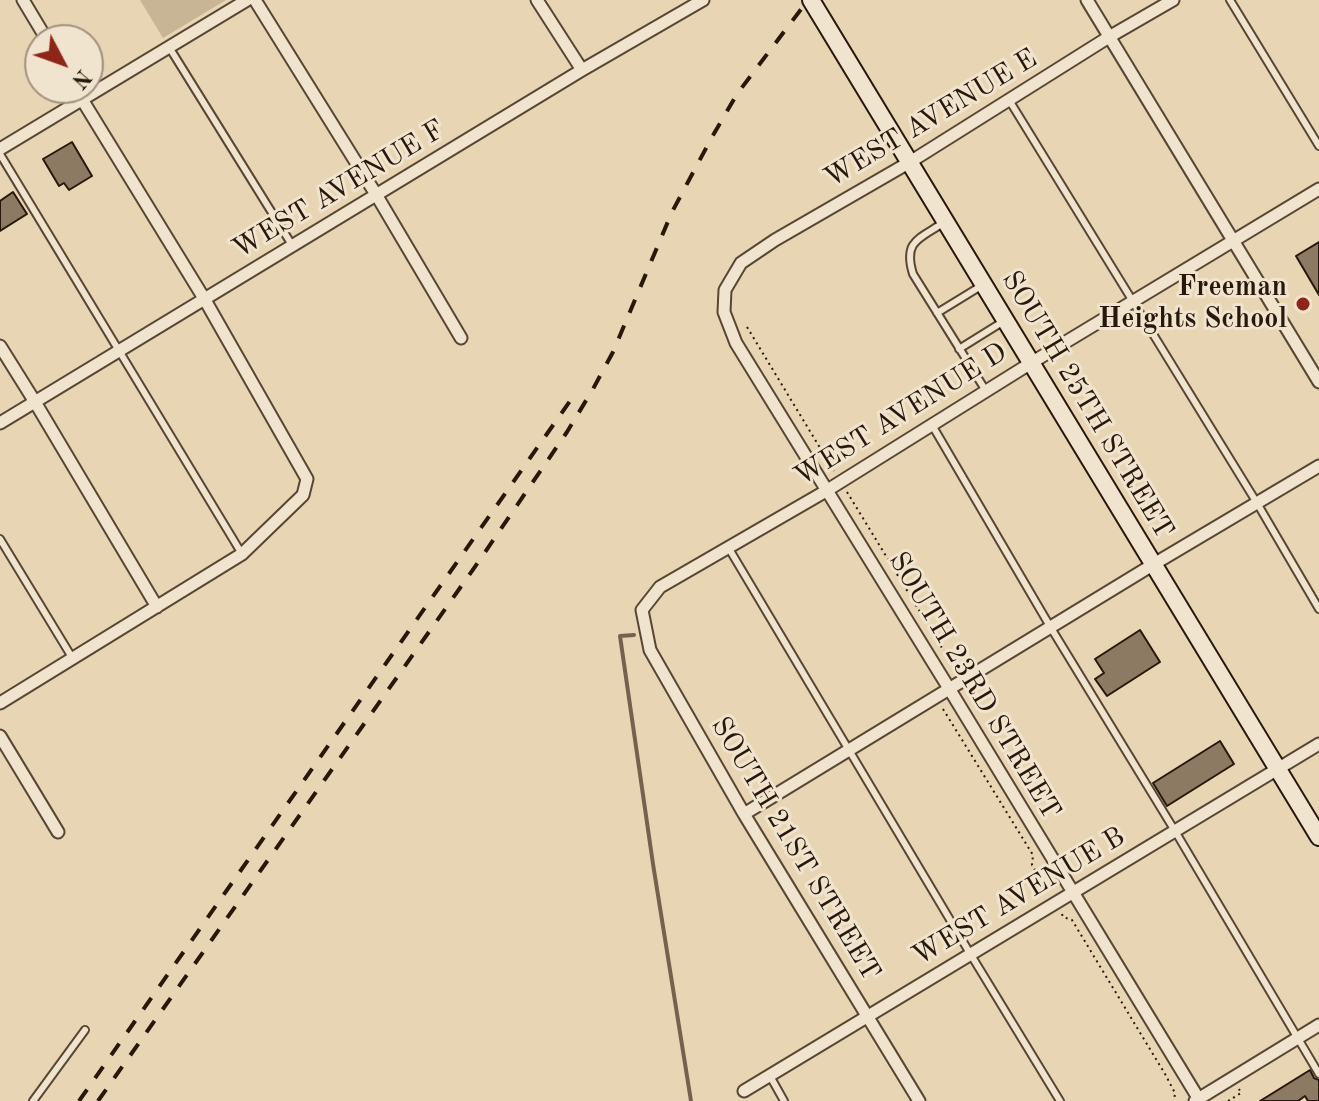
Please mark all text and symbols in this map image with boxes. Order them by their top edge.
north arrow [24,24,104,104]
street label: WEST AVENUE E [819,42,1043,196]
text: N [67,65,94,92]
street label: WEST AVENUE F [227,113,451,267]
street label: SOUTH 25TH STREET [994,265,1180,545]
place label: Freeman Heights School [1098,271,1287,337]
marker: Freeman Heights School [1294,295,1312,313]
street label: WEST AVENUE D [788,336,1014,494]
street label: SOUTH 23RD STREET [881,546,1067,826]
street label: SOUTH 21ST STREET [703,711,887,987]
street label: WEST AVENUE B [907,820,1131,974]

